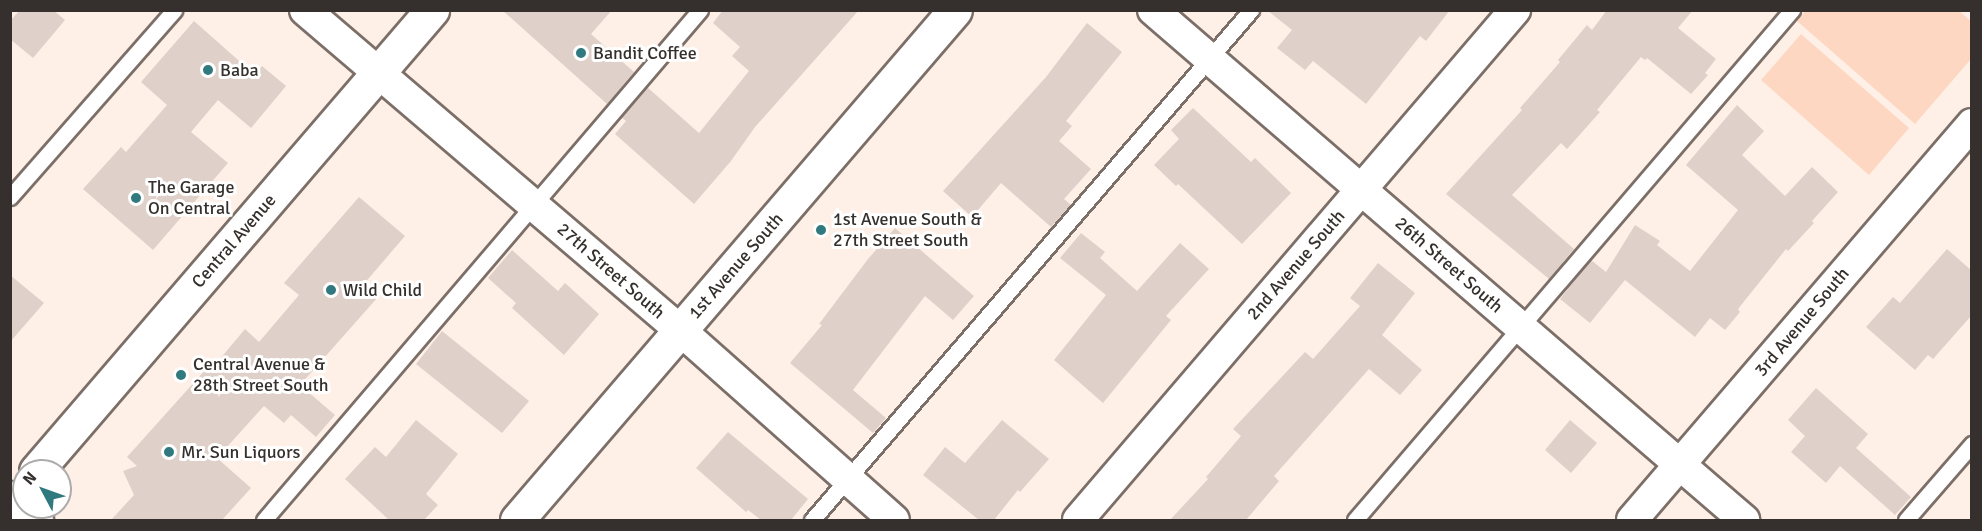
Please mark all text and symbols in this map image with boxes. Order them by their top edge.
place label: Bandit Coffee [593,42,697,64]
marker: Bandit Coffee [574,46,588,60]
place label: Baba [220,59,259,81]
marker: Baba [201,63,215,77]
place label: The Garage On Central [148,177,234,219]
street label: Central Avenue [187,190,281,292]
marker: The Garage On Central [129,191,143,205]
street label: 2nd Avenue South [1242,206,1350,324]
street label: 1st Avenue South [684,209,788,323]
place label: 1st Avenue South & 27th Street South [833,209,982,252]
street label: 26th Street South [1391,212,1507,318]
street label: 27th Street South [553,218,669,324]
marker: 1st Avenue South & 27th Street South [814,223,828,237]
street label: 3rd Avenue South [1750,263,1854,381]
place label: Wild Child [343,279,422,301]
marker: Wild Child [324,283,338,297]
place label: Central Avenue & 28th Street South [193,354,329,397]
marker: Central Avenue & 28th Street South [174,368,188,382]
place label: Mr. Sun Liquors [181,441,300,463]
marker: Mr. Sun Liquors [162,445,176,459]
north arrow [12,459,72,519]
text: N [19,468,41,489]

